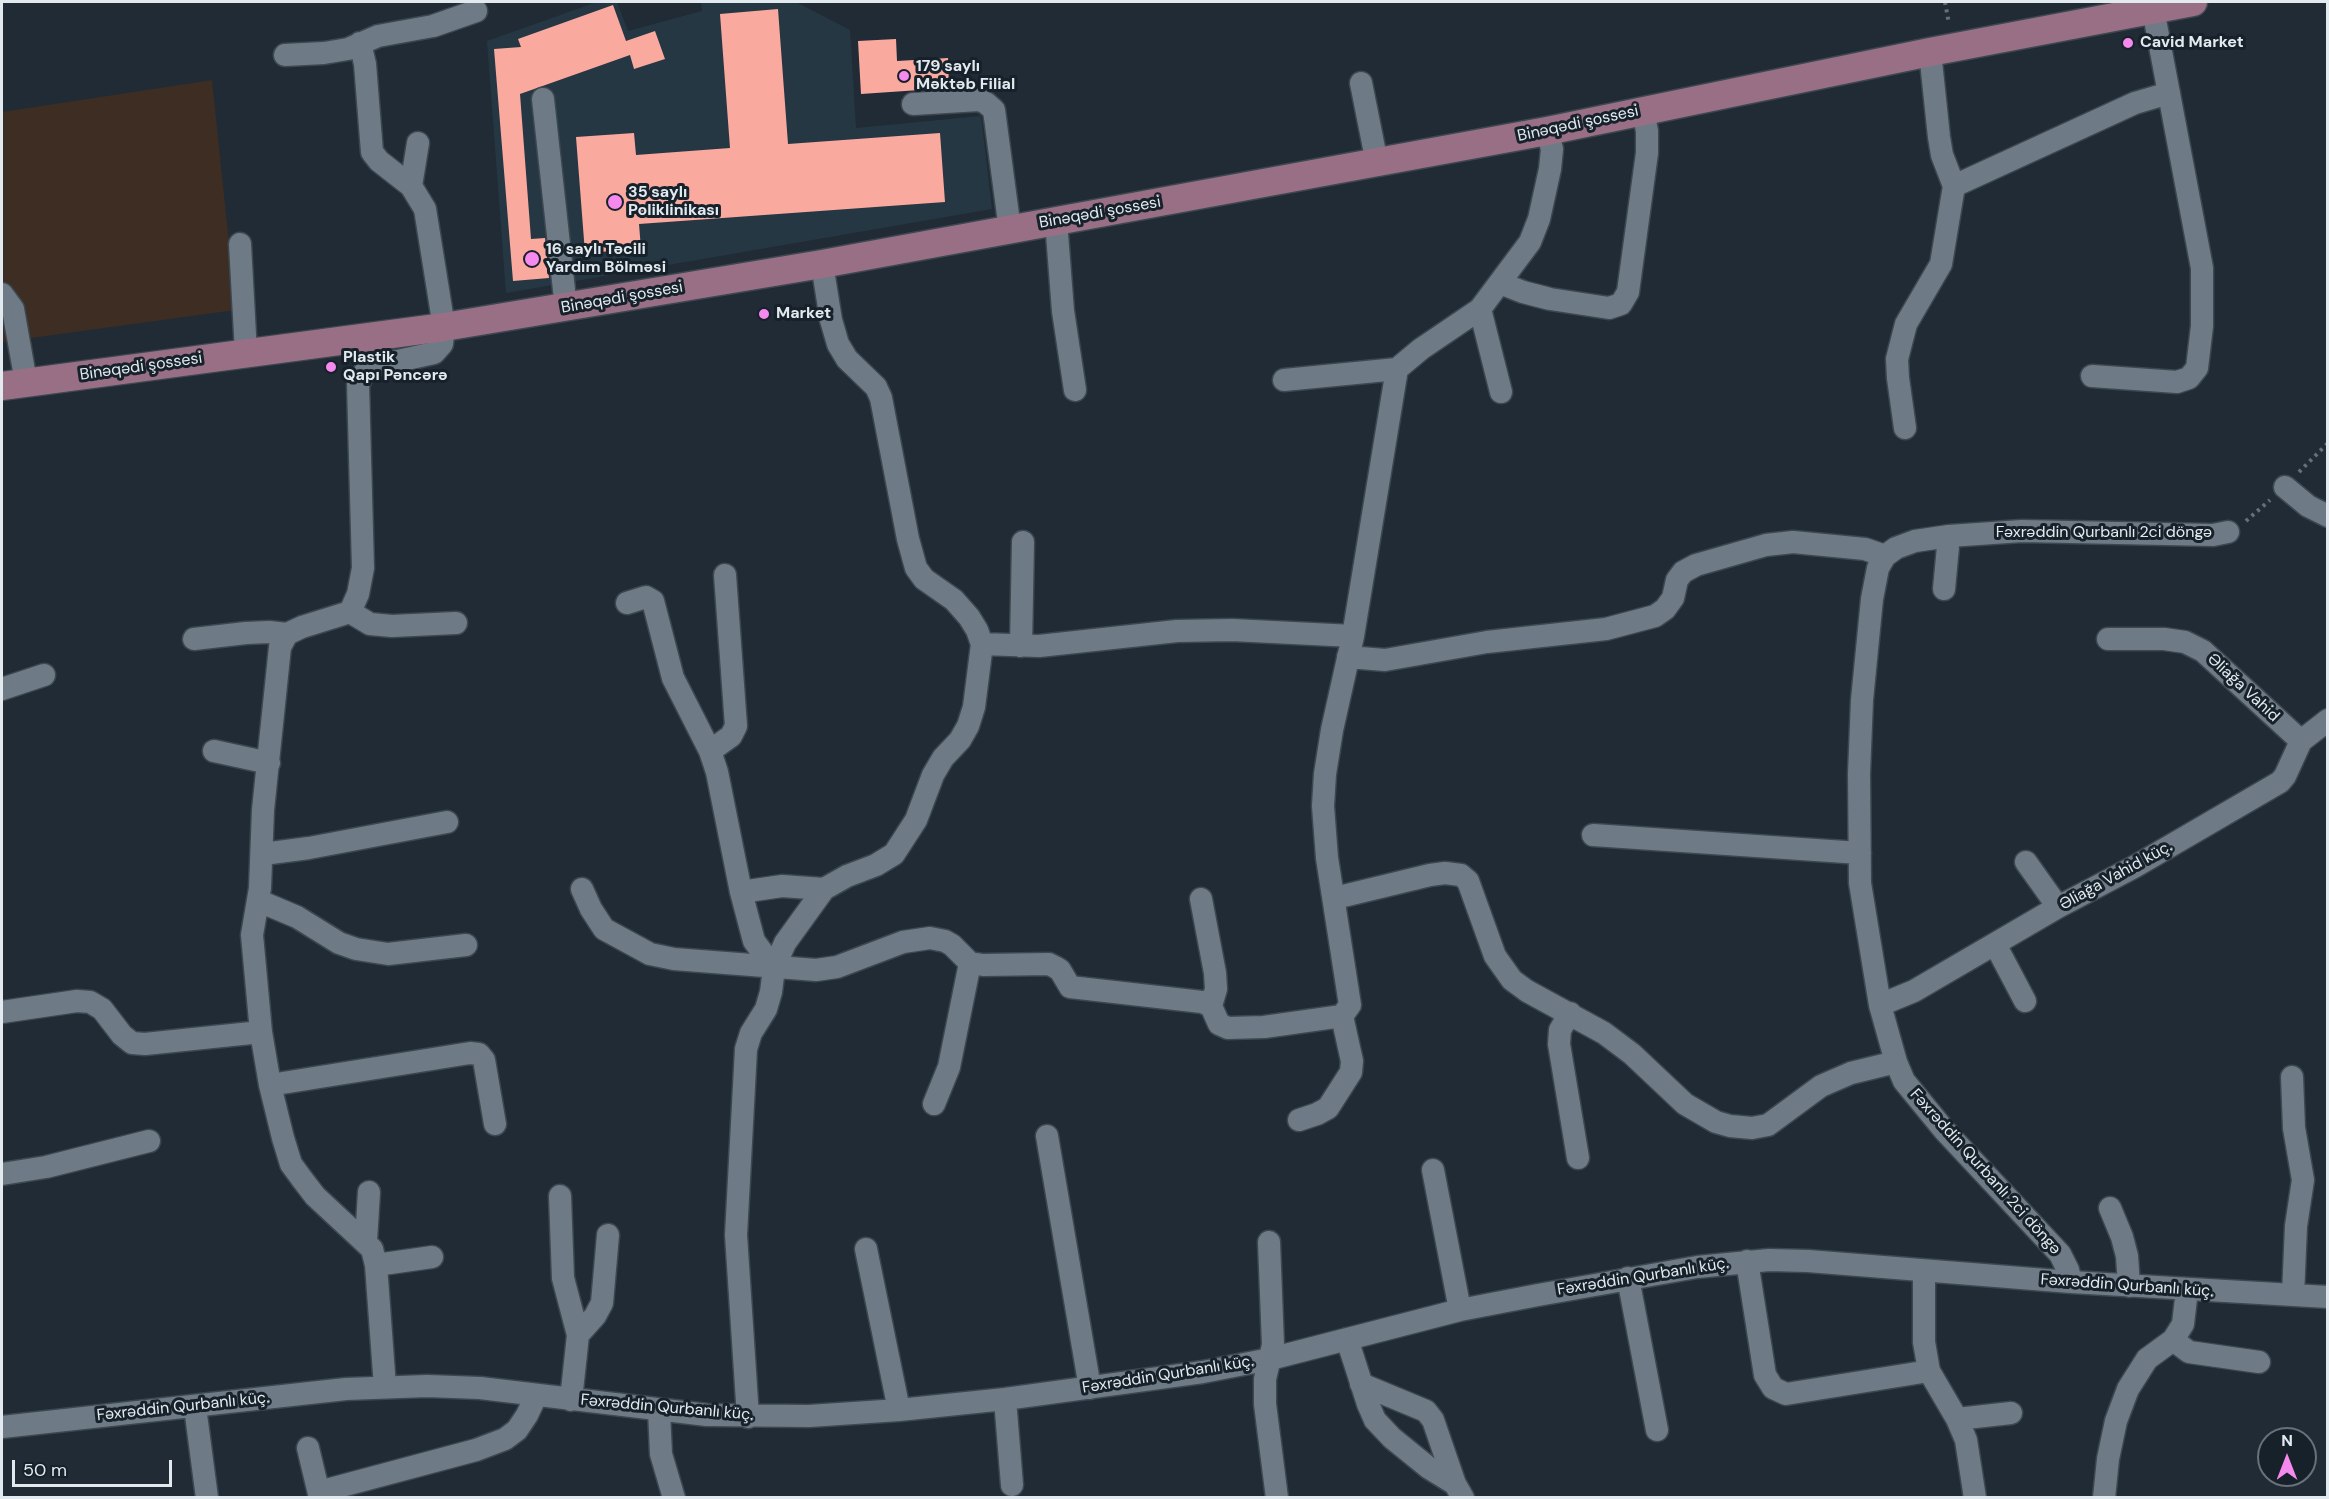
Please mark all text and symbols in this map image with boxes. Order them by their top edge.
place label: Cavid Market [2140,33,2244,53]
marker: Cavid Market [2121,36,2135,50]
place label: 179 saylı Məktəb Filial [916,57,1015,95]
marker: 179 saylı Məktəb Filial [897,69,911,83]
street label: Binəqədi şossesi [1516,102,1640,146]
place label: 35 saylı Poliklinikası [628,183,719,221]
marker: 35 saylı Poliklinikası [606,193,624,211]
street label: Binəqədi şossesi [1037,193,1163,233]
place label: 16 saylı Təcili Yardım Bölməsi [546,240,666,278]
marker: 16 saylı Təcili Yardım Bölməsi [523,250,541,268]
street label: Binəqədi şossesi [559,278,685,318]
place label: Market [776,304,831,324]
marker: Market [757,307,771,321]
place label: Plastik Qapı Pəncərə [343,348,448,386]
street label: Binəqədi şossesi [78,349,204,385]
marker: Plastik Qapı Pəncərə [324,360,338,374]
street label: Fəxrəddin Qurbanlı 2ci döngə [1996,523,2212,543]
street label: Əliağa Vahid [2203,650,2283,726]
street label: Əliağa Vahid küç. [2057,837,2175,915]
street label: Fəxrəddin Qurbanlı 2ci döngə [1906,1085,2064,1259]
street label: Fəxrəddin Qurbanlı küç. [1556,1254,1730,1300]
street label: Fəxrəddin Qurbanlı küç. [2040,1270,2214,1302]
street label: Fəxrəddin Qurbanlı küç. [1081,1352,1255,1398]
street label: Fəxrəddin Qurbanlı küç. [96,1388,270,1426]
street label: Fəxrəddin Qurbanlı küç. [580,1391,754,1425]
north arrow [2257,1427,2317,1487]
text: N [2281,1430,2293,1451]
scale bar [15,1448,176,1486]
text: 50 m [23,1458,67,1482]

